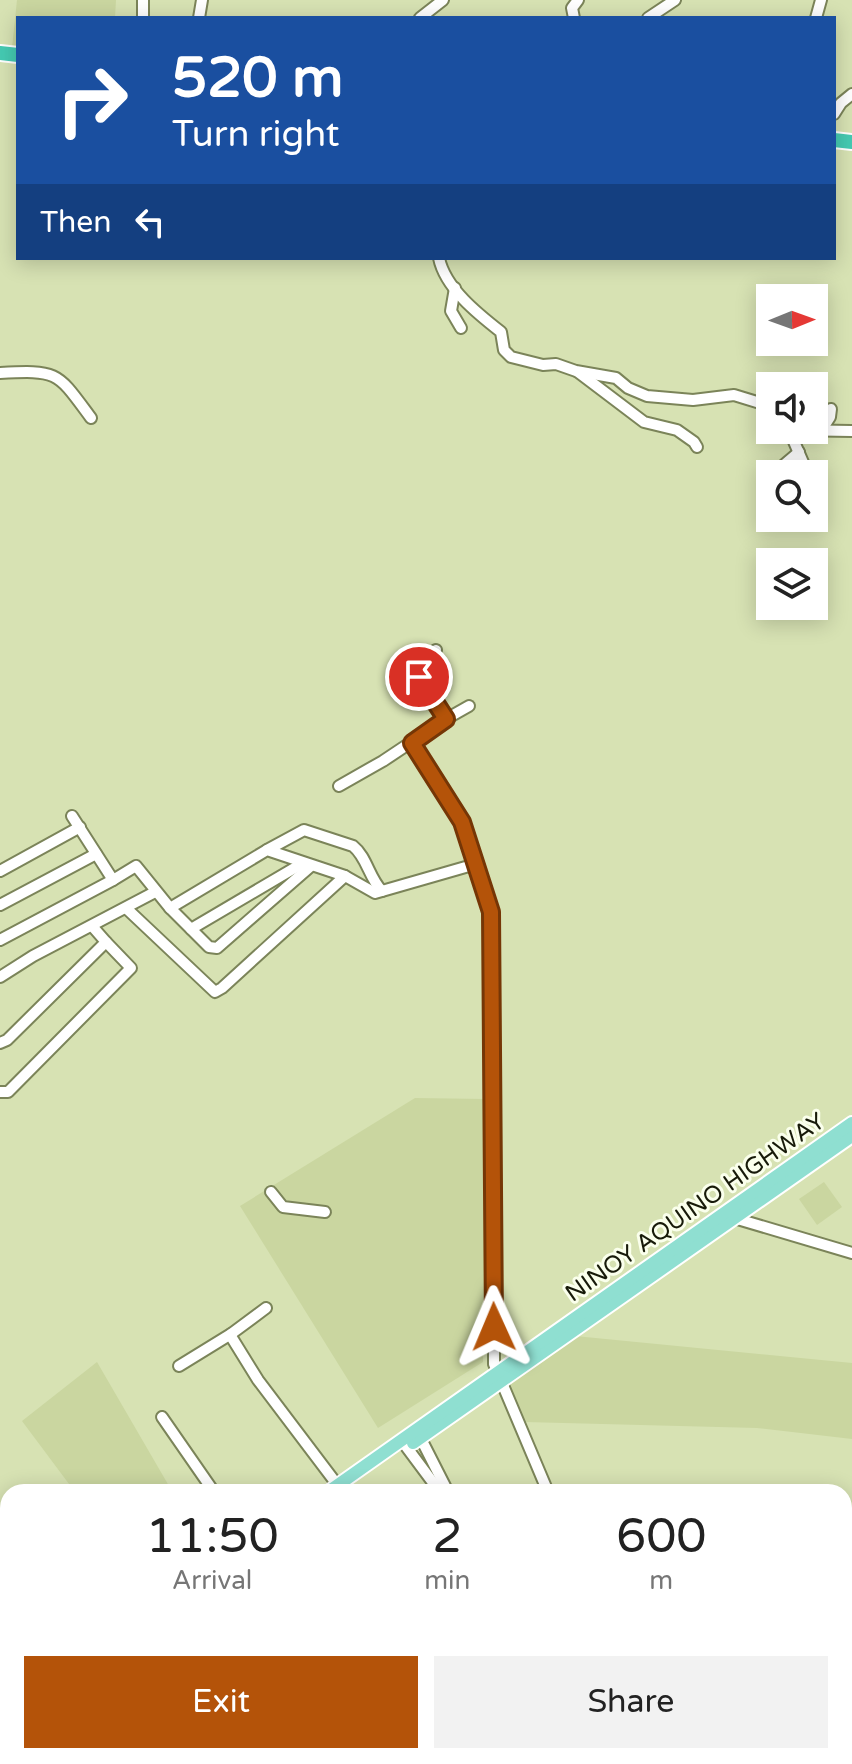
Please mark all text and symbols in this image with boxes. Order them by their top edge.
text: 520 m [172,45,343,112]
icon: right [40,48,144,152]
text: Turn right [172,113,339,156]
icon: left [128,200,172,244]
text: Then [40,204,112,241]
north arrow [756,284,828,356]
map controls [756,284,828,620]
button: sound [756,372,828,444]
button: search [756,460,828,532]
button: layers [756,548,828,620]
pin [385,643,453,711]
icon: arrive [397,655,441,699]
street label: NINOY AQUINO HIGHWAY [560,1107,831,1308]
position arrow [452,1285,536,1369]
text: 11:50 [146,1508,279,1566]
text: 2 [432,1508,462,1566]
text: 600 [616,1508,706,1566]
text: Arrival [172,1565,252,1596]
text: min [424,1565,470,1596]
text: m [649,1565,673,1596]
button: Exit [24,1656,418,1748]
button: Share [434,1656,828,1748]

